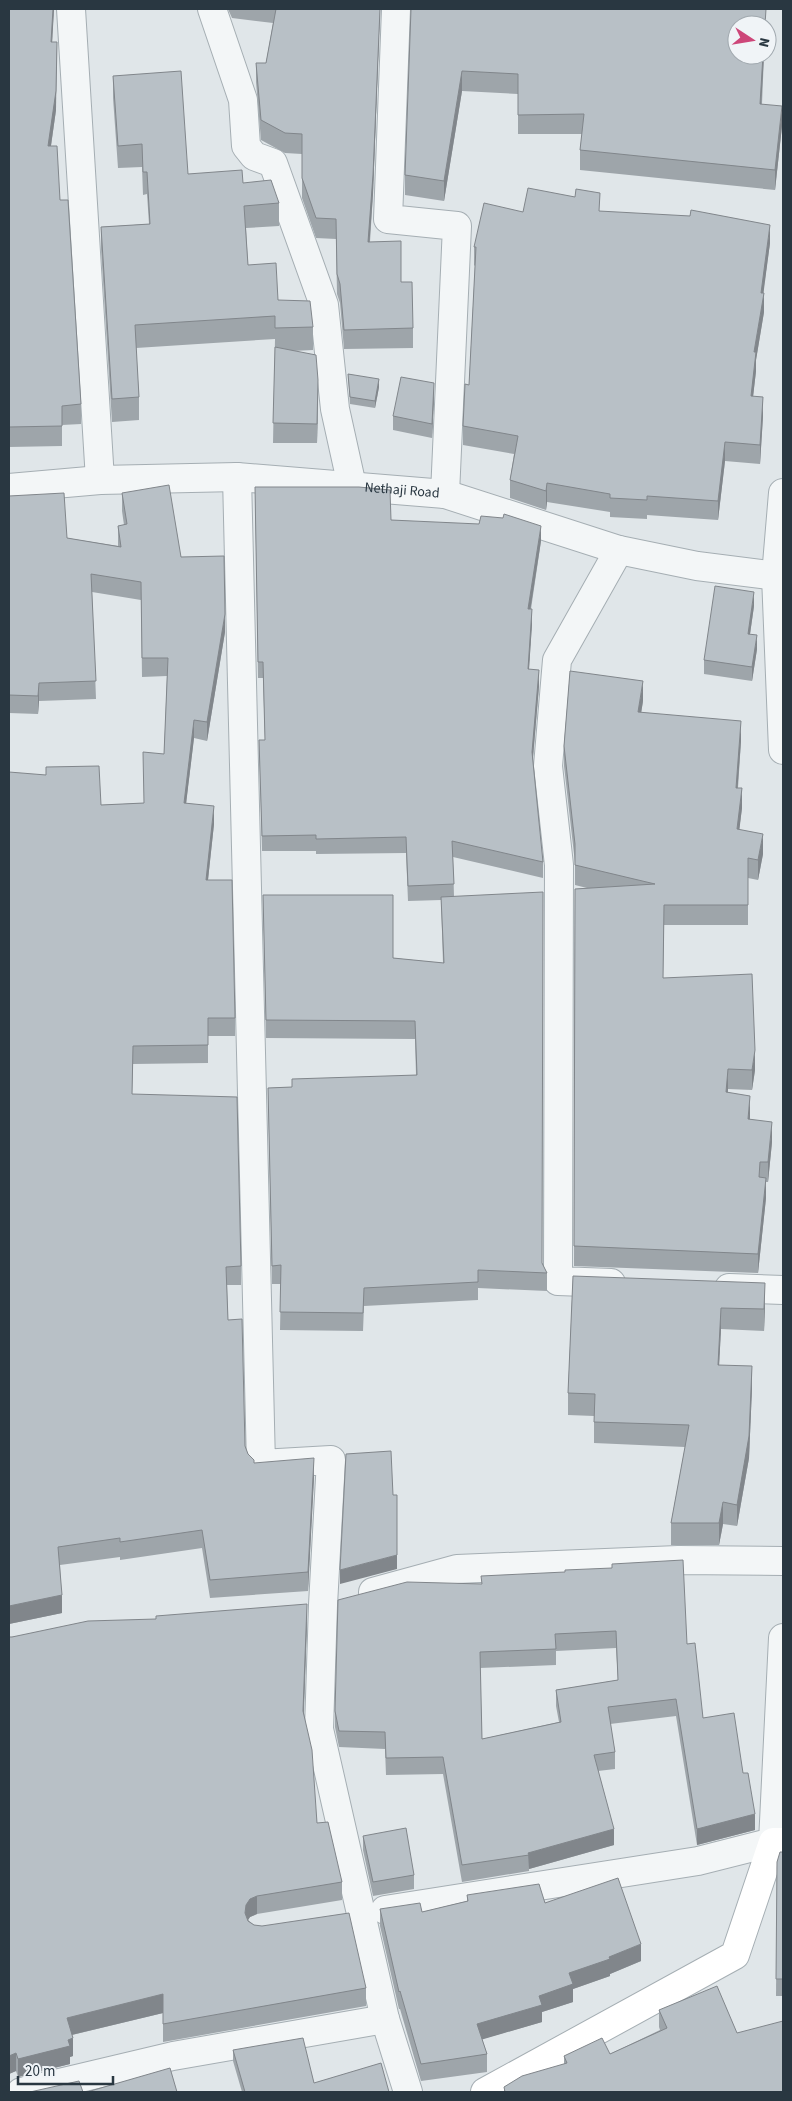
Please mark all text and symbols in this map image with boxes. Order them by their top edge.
north arrow [727,15,777,65]
text: N [753,36,774,49]
street label: Nethaji Road [364,477,440,504]
scale bar [18,2054,112,2086]
text: 20 m [25,2061,55,2082]

